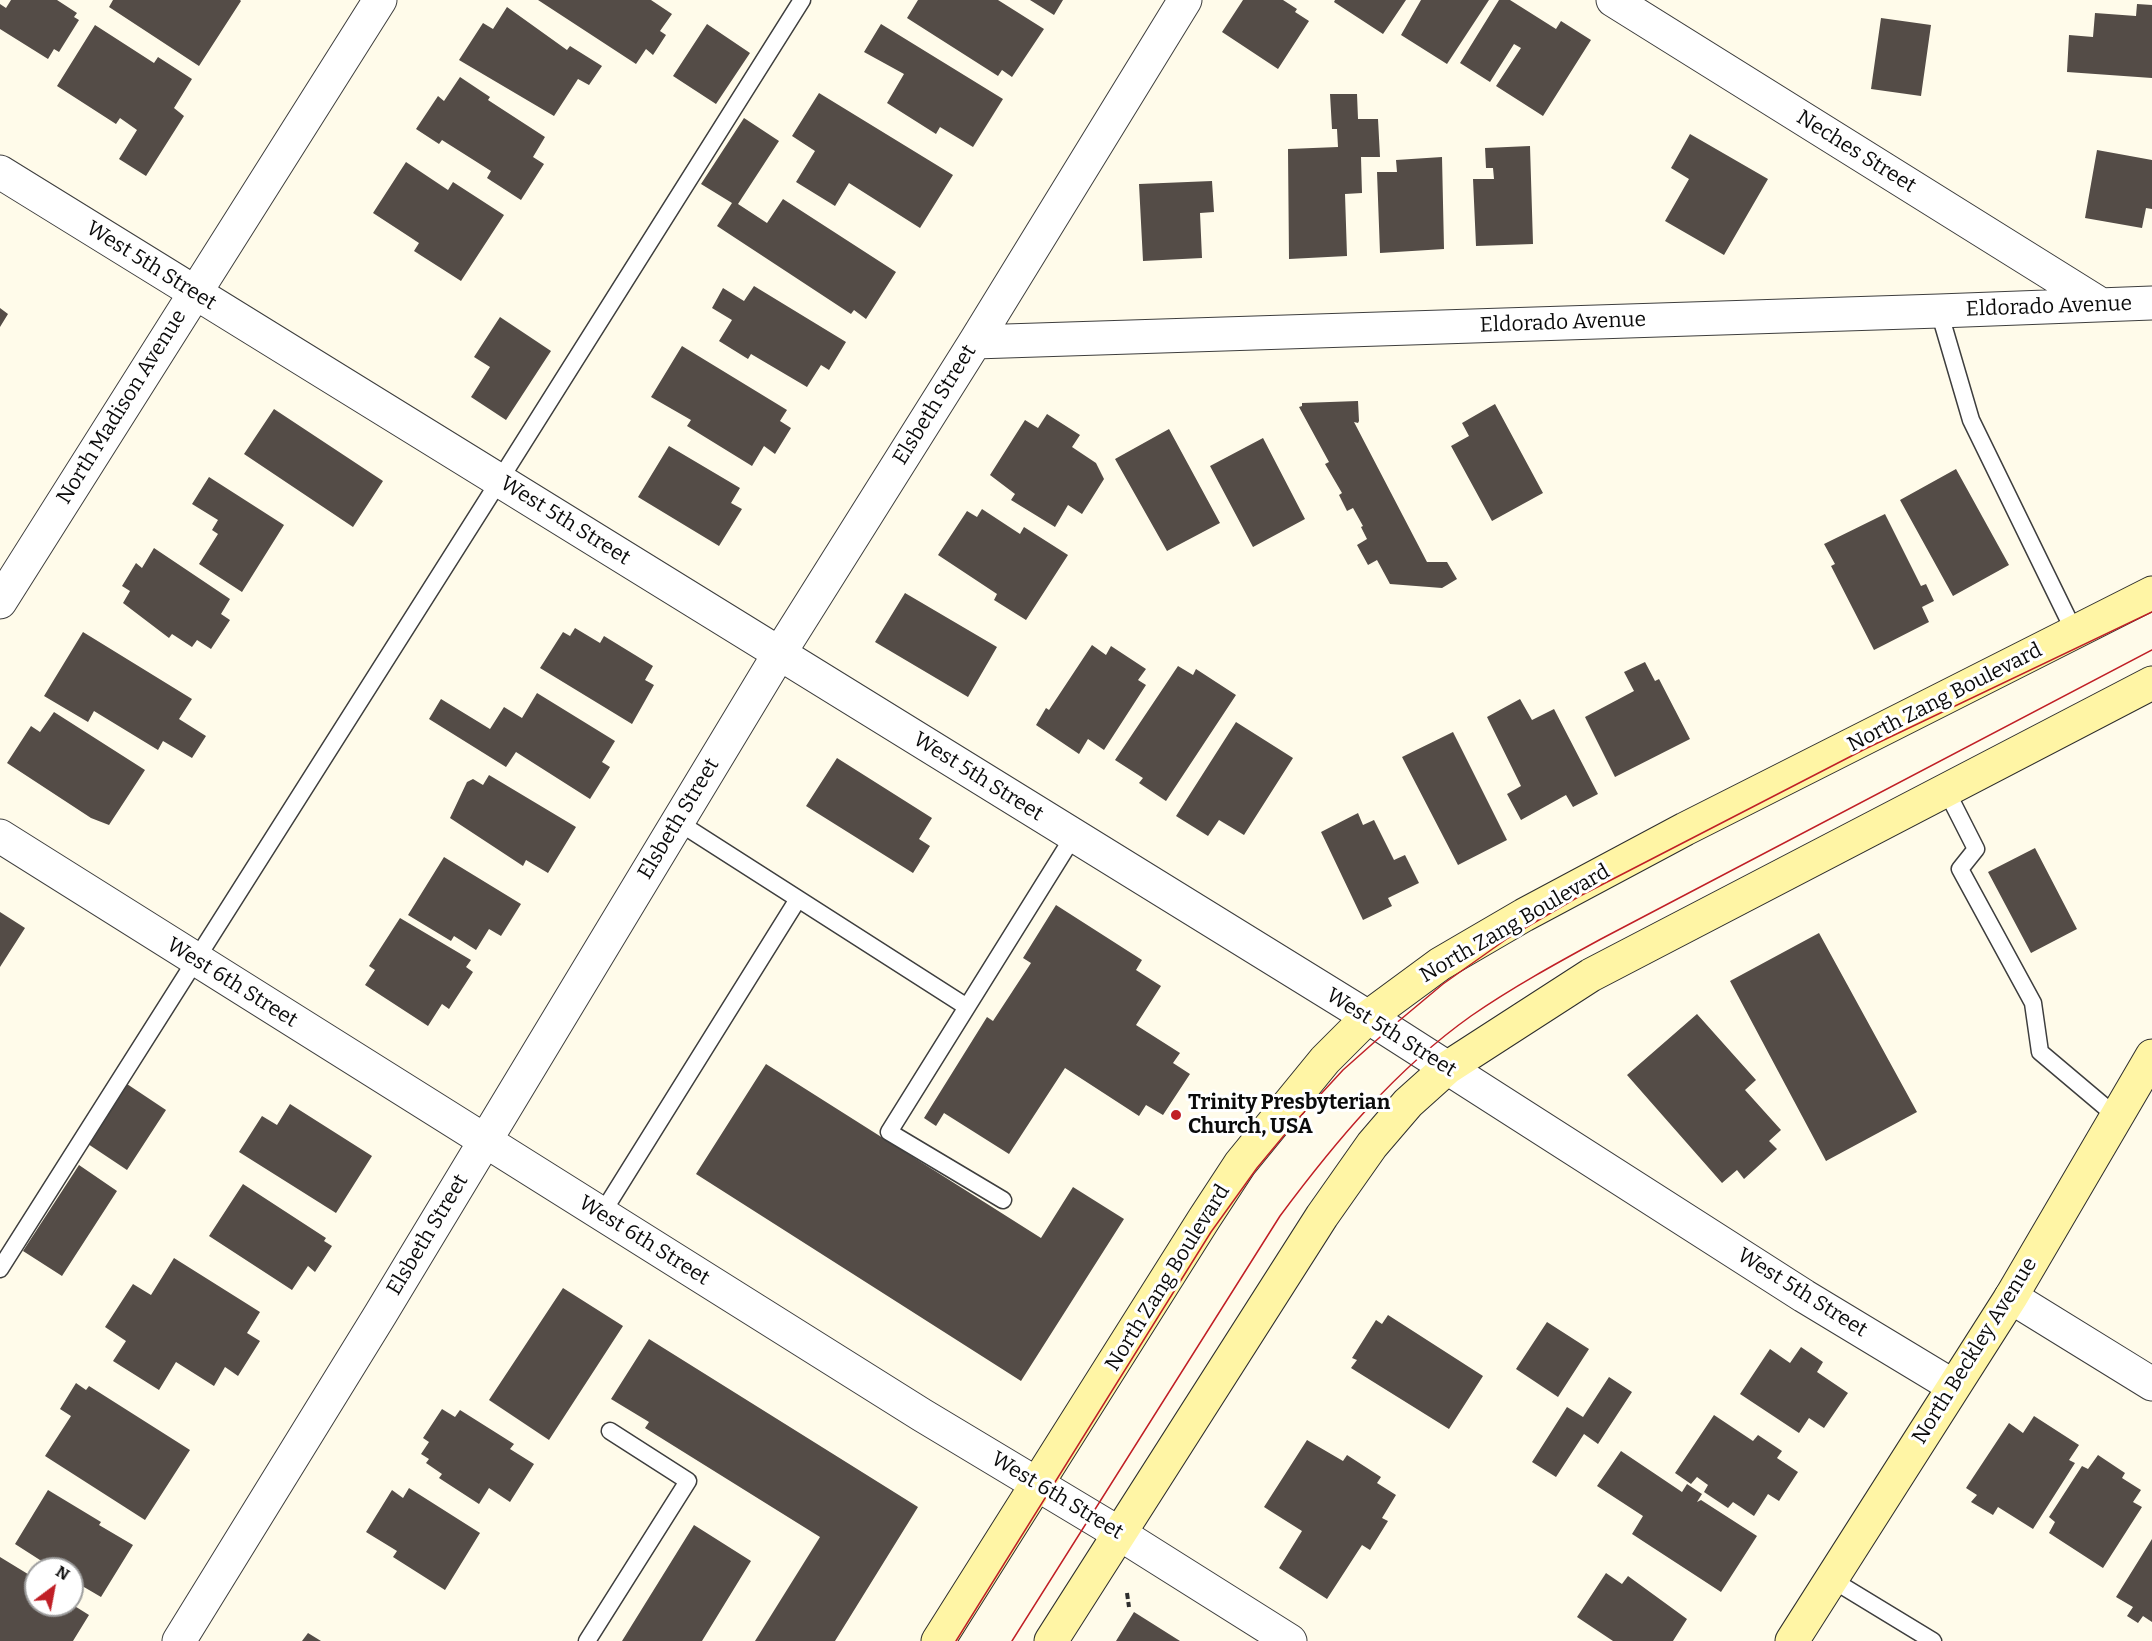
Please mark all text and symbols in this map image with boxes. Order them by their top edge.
street label: Neches Street [1792,105,1920,199]
street label: West 5th Street [81,216,221,316]
street label: Eldorado Avenue [1965,292,2133,322]
street label: North Madison Avenue [52,305,192,509]
street label: Eldorado Avenue [1479,308,1647,338]
street label: Elsbeth Street [888,340,982,470]
street label: West 5th Street [495,471,635,571]
street label: North Zang Boulevard [1844,638,2046,758]
street label: West 5th Street [908,727,1048,827]
street label: Elsbeth Street [633,754,725,884]
street label: North Zang Boulevard [1416,859,1614,989]
street label: West 6th Street [162,933,302,1033]
street label: West 5th Street [1321,983,1461,1083]
place label: Trinity Presbyterian Church, USA [1188,1090,1390,1140]
marker: Trinity Presbyterian Church, USA [1169,1108,1183,1122]
street label: Elsbeth Street [382,1170,474,1300]
street label: North Zang Boulevard [1100,1180,1236,1376]
street label: West 6th Street [574,1191,714,1291]
street label: West 5th Street [1732,1243,1872,1343]
street label: North Beckley Avenue [1907,1253,2043,1449]
street label: West 6th Street [986,1447,1128,1545]
north arrow [24,1557,84,1617]
text: N [52,1562,73,1584]

